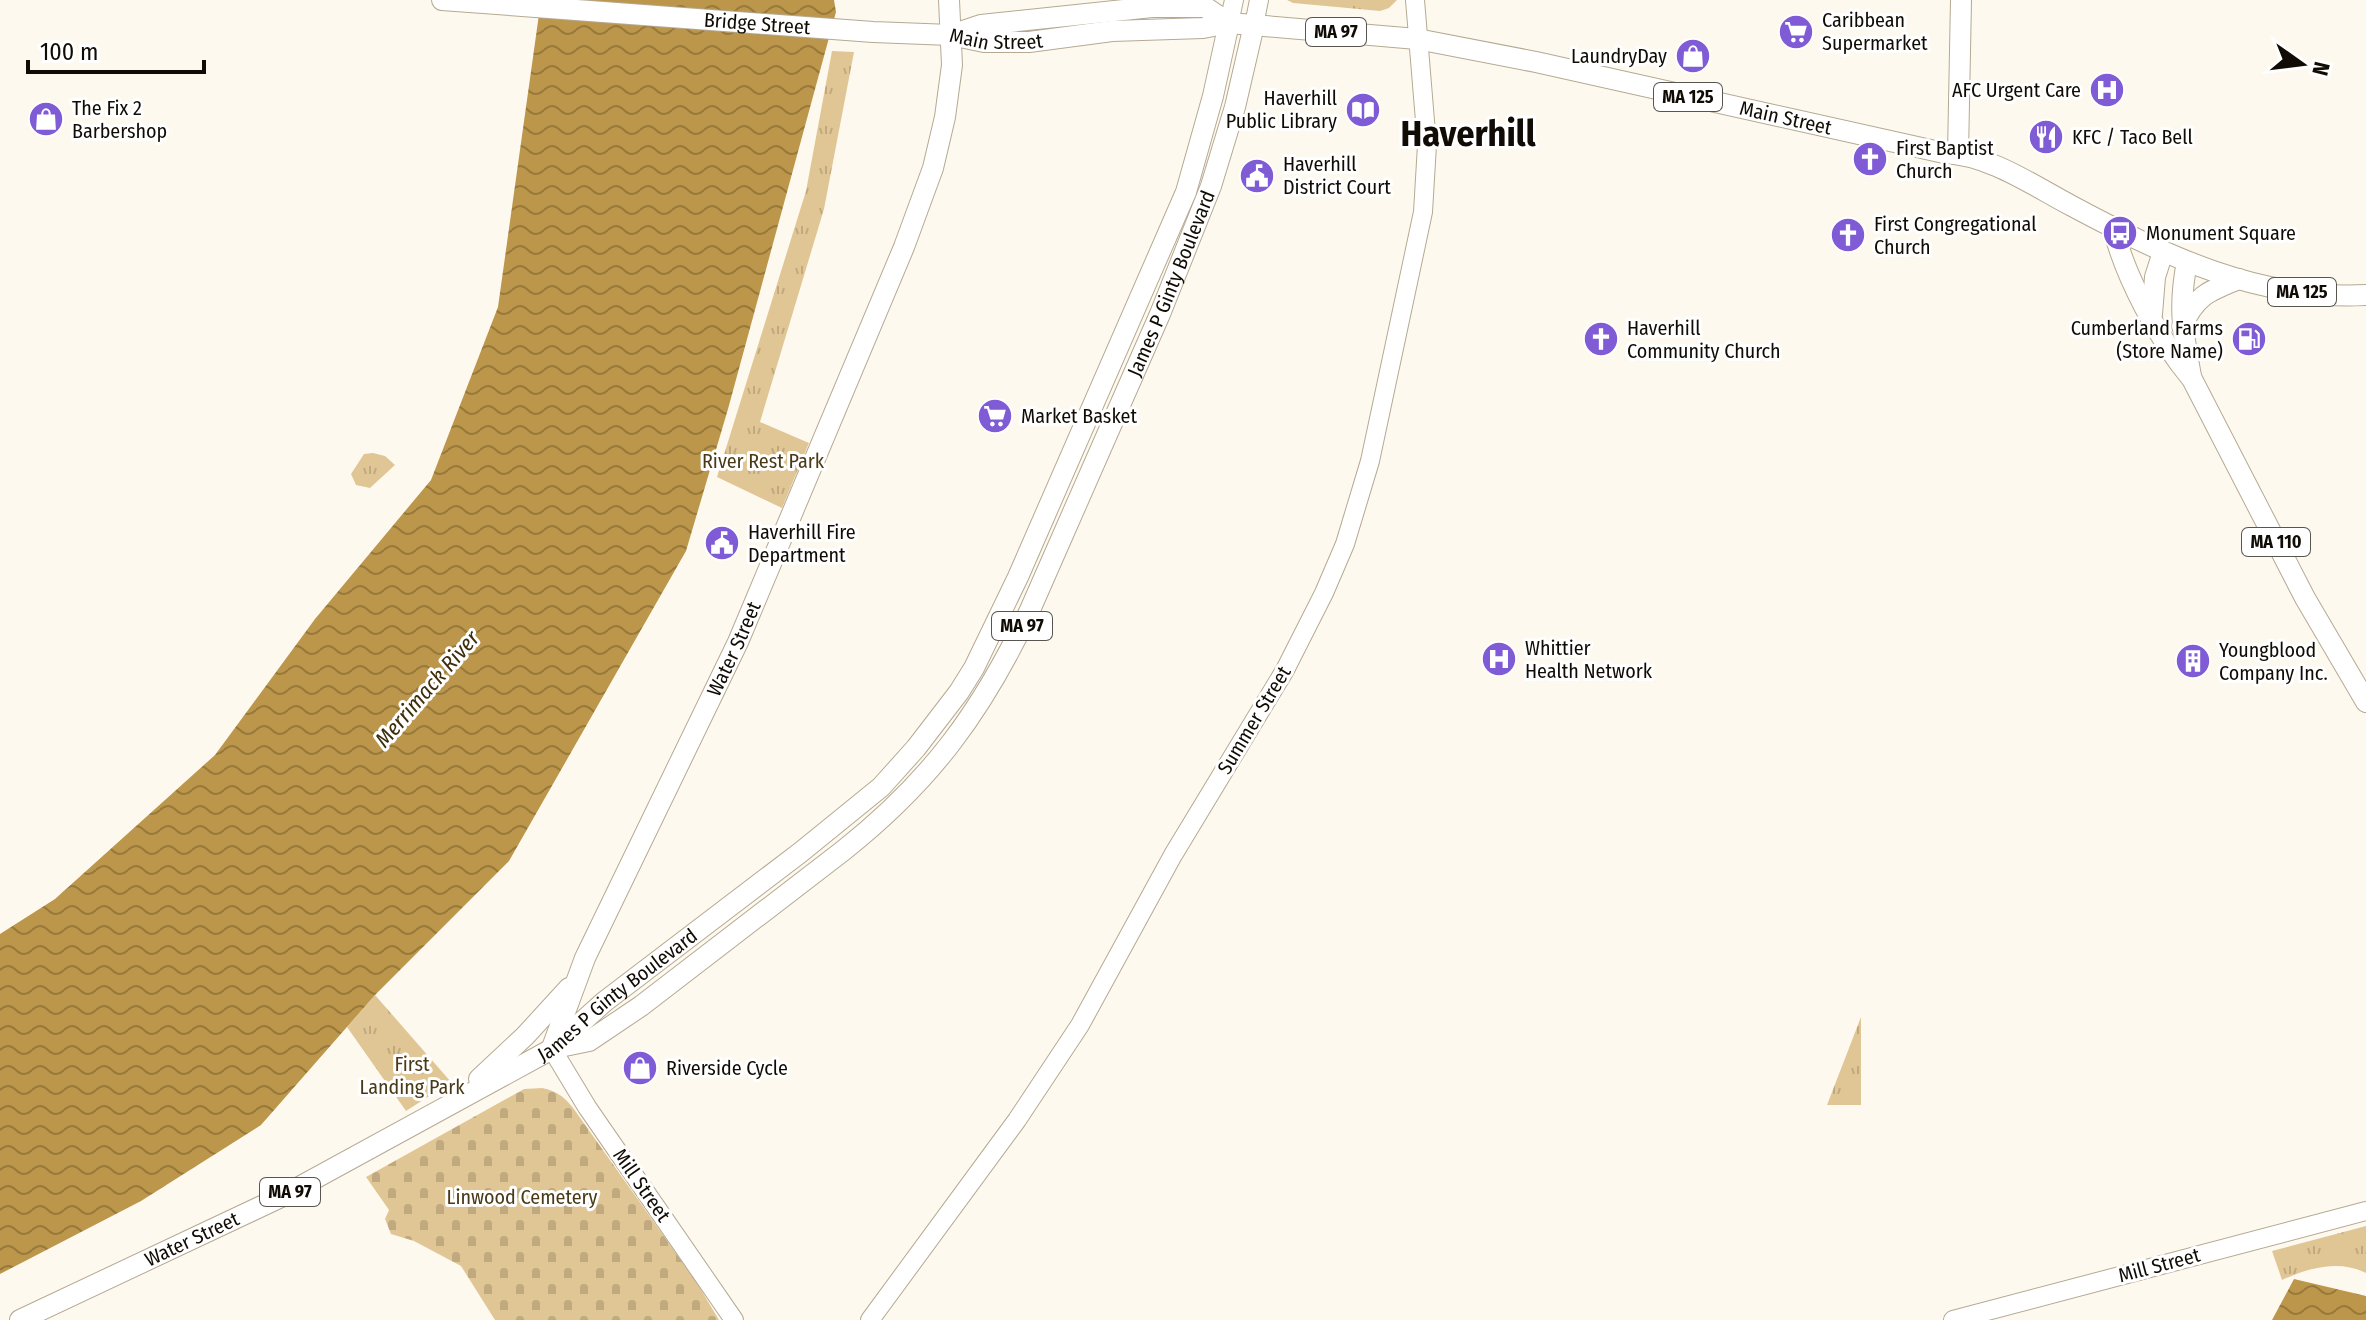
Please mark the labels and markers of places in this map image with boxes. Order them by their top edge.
place label: Caribbean Supermarket [1822,8,1928,55]
supermarket icon: Caribbean Supermarket [1777,13,1815,51]
shop icon: LaundryDay [1674,37,1712,75]
place label: LaundryDay [1571,44,1667,68]
hospital icon: AFC Urgent Care [2088,71,2126,109]
place label: AFC Urgent Care [1952,78,2081,102]
place label: Haverhill Public Library [1226,86,1337,133]
library icon: Haverhill Public Library [1344,91,1382,129]
place label: The Fix 2 Barbershop [72,96,167,143]
shop icon: The Fix 2 Barbershop [27,100,65,138]
restaurant icon: KFC / Taco Bell [2027,118,2065,156]
place label: KFC / Taco Bell [2072,125,2193,149]
place label: First Baptist Church [1896,136,1994,183]
church icon: First Baptist Church [1851,140,1889,178]
place label: Haverhill District Court [1283,152,1391,199]
public building icon: Haverhill District Court [1238,157,1276,195]
place label: First Congregational Church [1874,212,2037,259]
bus stop icon: Monument Square [2101,214,2139,252]
church icon: First Congregational Church [1829,216,1867,254]
place label: Monument Square [2146,221,2296,245]
place label: Haverhill Community Church [1627,316,1781,363]
place label: Cumberland Farms (Store Name) [2071,316,2223,363]
church icon: Haverhill Community Church [1582,320,1620,358]
fuel station icon: Cumberland Farms (Store Name) [2230,320,2268,358]
supermarket icon: Market Basket [976,397,1014,435]
place label: Market Basket [1021,404,1137,428]
place label: Haverhill Fire Department [748,520,856,567]
public building icon: Haverhill Fire Department [703,524,741,562]
place label: Whittier Health Network [1525,636,1653,683]
place label: Youngblood Company Inc. [2219,638,2328,685]
hospital icon: Whittier Health Network [1480,640,1518,678]
building icon: Youngblood Company Inc. [2174,642,2212,680]
shop icon: Riverside Cycle [621,1049,659,1087]
place label: Riverside Cycle [666,1056,788,1080]

